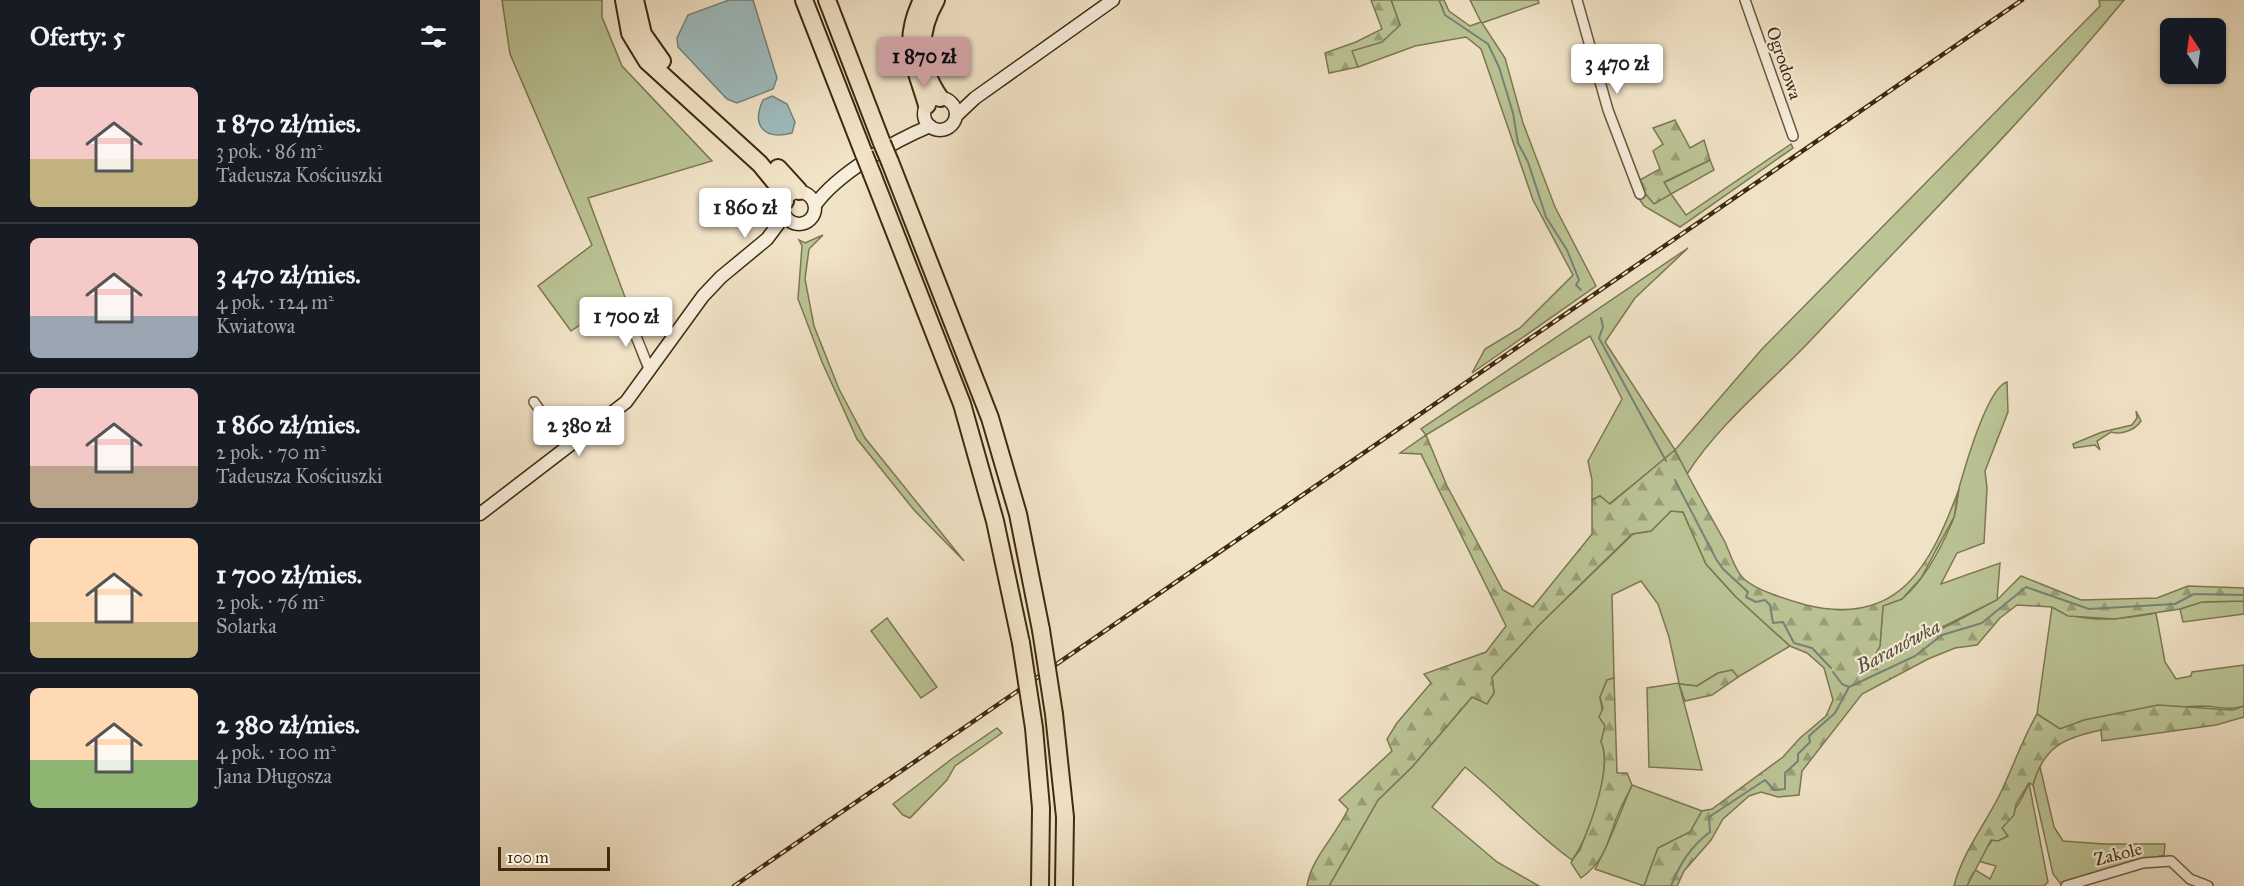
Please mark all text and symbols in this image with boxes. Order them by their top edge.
north arrow [2160,18,2226,84]
map controls [2160,18,2226,84]
text: Oferty: 5 [30,20,125,52]
icon: filters [417,20,450,53]
street label: Ogrodowa [1760,24,1807,103]
pin: 1 870 zł [862,37,986,88]
text: 1 870 zł [892,44,956,68]
pin: 3 470 zł [1555,44,1679,95]
text: 3 470 zł [1585,51,1649,75]
text: 1 870 zł/mies. [216,107,361,139]
icon: home [78,111,150,183]
text: 3 pok. · 86 m² [216,139,323,163]
text: Tadeusza Kościuszki [216,163,383,187]
pin: 1 860 zł [683,188,807,239]
text: 1 860 zł [713,195,777,219]
text: 3 470 zł/mies. [216,258,361,290]
icon: home [78,262,150,334]
text: 4 pok. · 124 m² [216,290,334,314]
pin: 1 700 zł [564,297,688,348]
text: 1 700 zł [593,304,659,328]
text: Kwiatowa [216,314,295,338]
pin: 2 380 zł [517,406,641,457]
text: 1 860 zł/mies. [216,408,360,440]
icon: home [78,412,150,484]
text: 2 380 zł [547,413,611,437]
text: 2 pok. · 70 m² [216,440,326,464]
text: Tadeusza Kościuszki [216,464,383,488]
text: 1 700 zł/mies. [216,558,362,590]
icon: home [78,562,150,634]
text: 2 pok. · 76 m² [216,590,325,614]
text: Solarka [216,614,277,638]
water label: Baranówka [1851,614,1944,679]
text: 2 380 zł/mies. [216,708,360,740]
icon: home [78,712,150,784]
text: 4 pok. · 100 m² [216,740,336,764]
text: Jana Długosza [216,764,332,788]
street label: Zakole [2092,837,2144,871]
scale bar [498,844,610,872]
text: 100 m [507,848,549,867]

